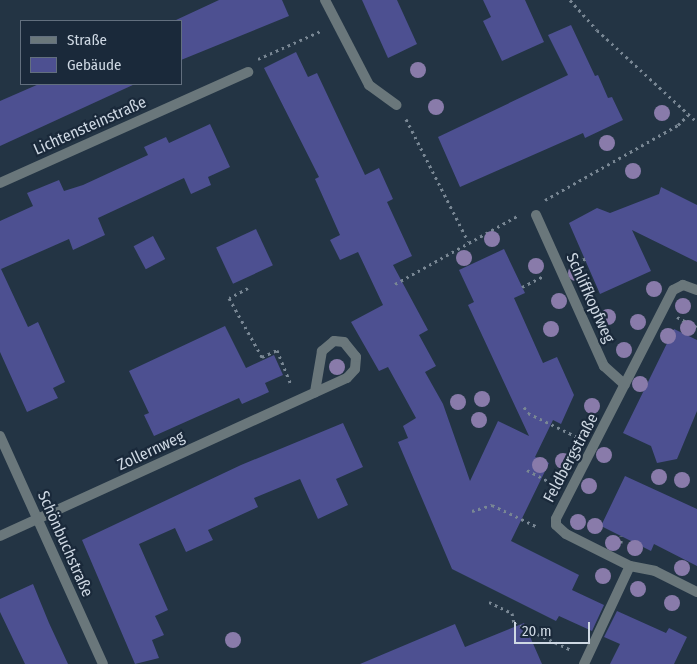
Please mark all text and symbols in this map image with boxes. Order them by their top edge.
legend [20,20,182,85]
text: Straße [67,31,107,49]
text: Gebäude [67,56,122,74]
street label: Lichtensteinstraße [31,93,149,159]
street label: Schliffkopfweg [562,250,618,346]
street label: Feldbergstraße [540,410,602,506]
street label: Zollernweg [114,427,188,475]
street label: Schönbuchstraße [33,488,97,600]
scale bar [517,612,593,644]
text: 20 m [522,622,552,640]

